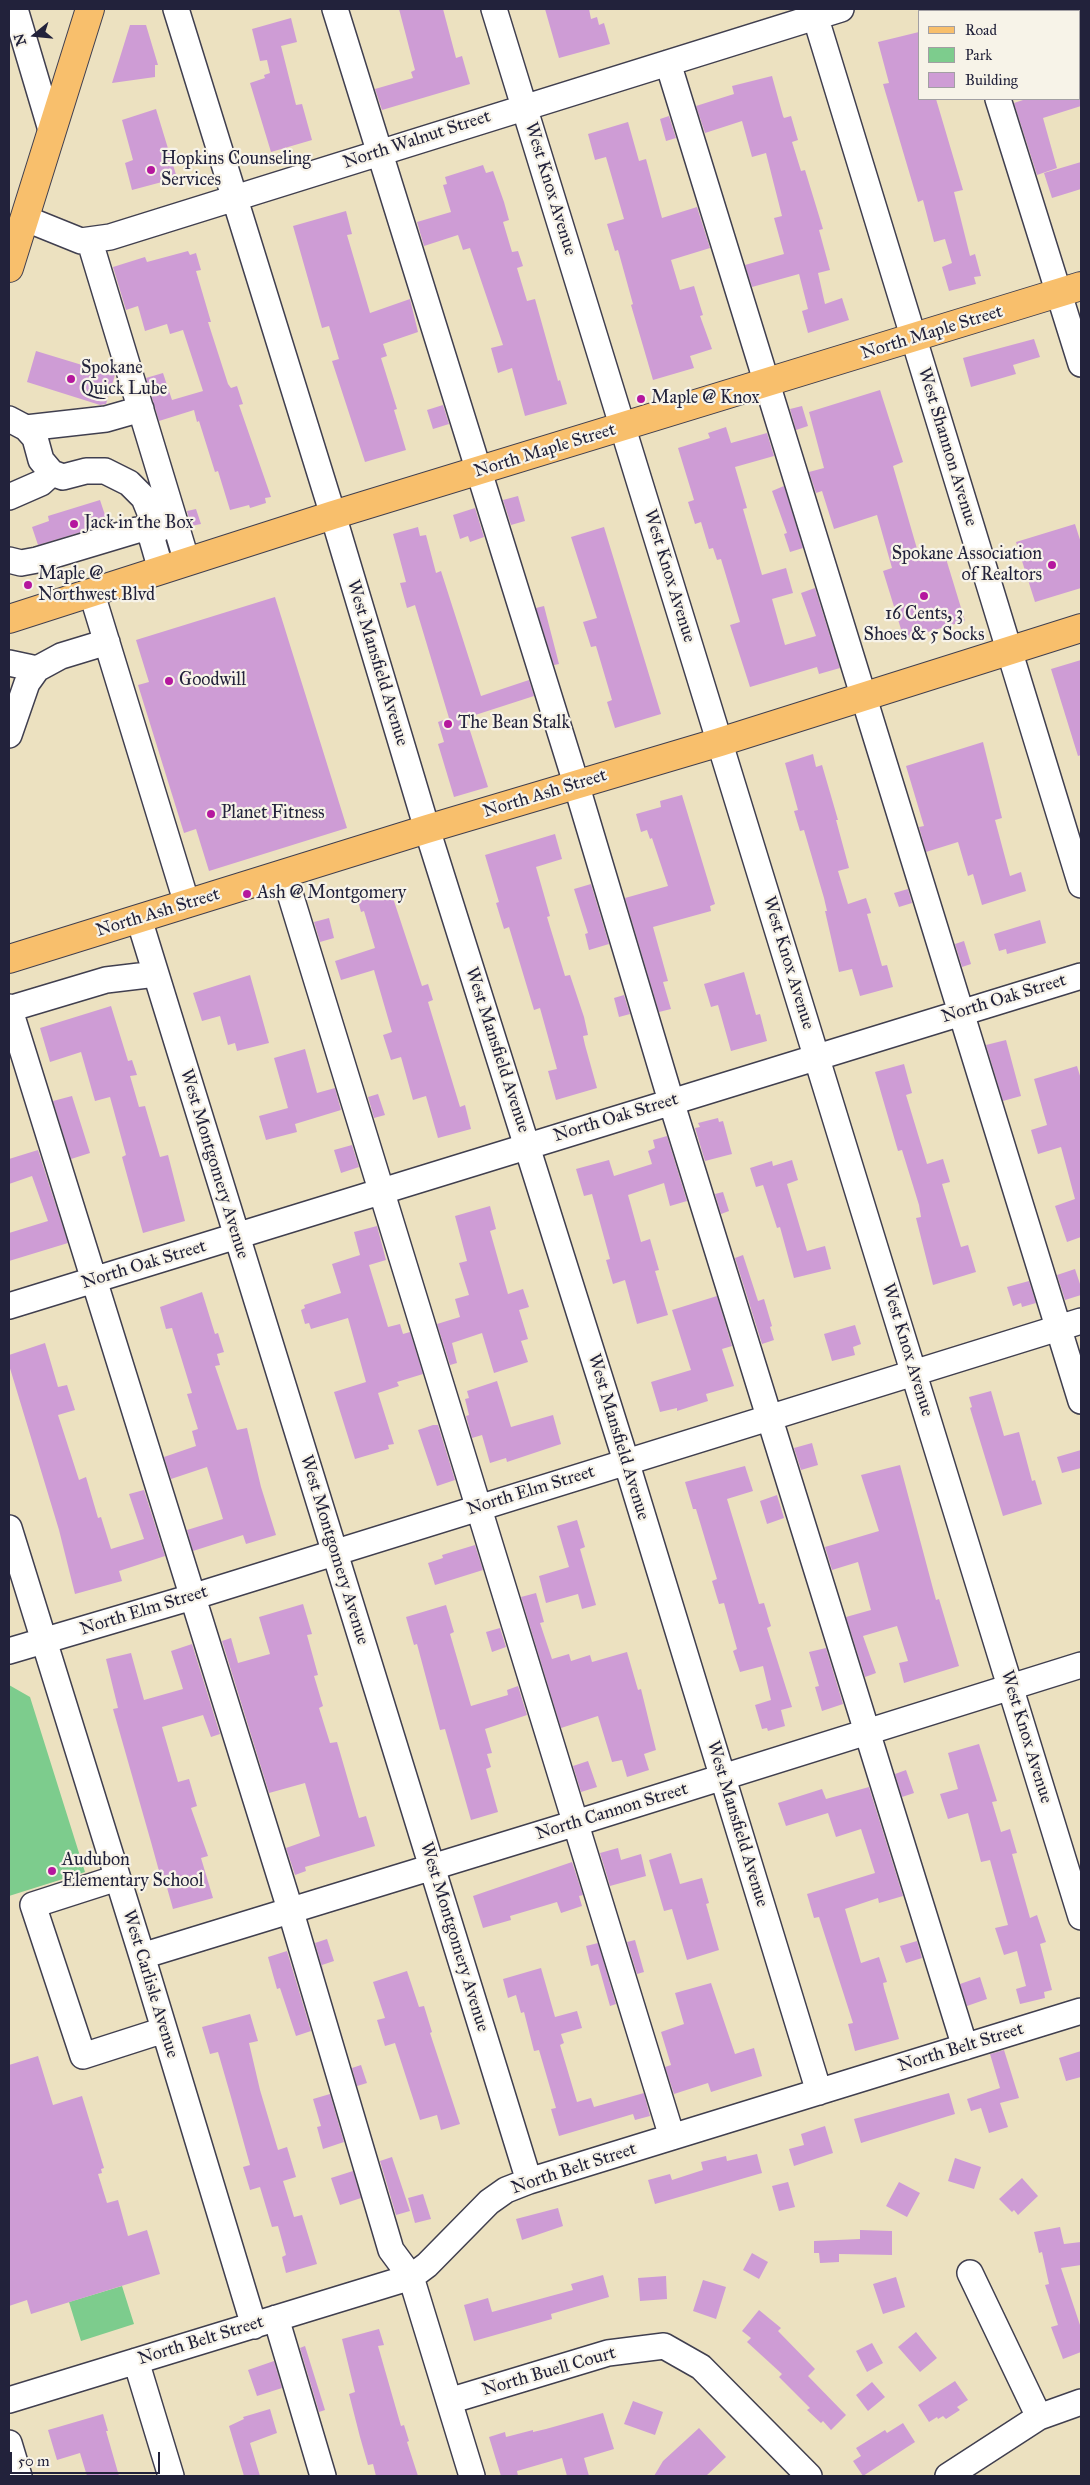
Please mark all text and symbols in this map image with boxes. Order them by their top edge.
north arrow [10,10,60,60]
legend [918,10,1080,100]
text: Road [965,21,997,39]
text: N [10,31,30,48]
text: Park [965,46,992,64]
text: Building [965,71,1018,89]
street label: North Walnut Street [340,106,494,174]
street label: West Knox Avenue [519,120,581,258]
place label: Hopkins Counseling Services [161,149,311,192]
marker: Hopkins Counseling Services [145,164,157,176]
street label: North Maple Street [859,301,1005,365]
place label: Spokane Quick Lube [81,358,167,400]
street label: West Shannon Avenue [913,365,981,529]
marker: Spokane Quick Lube [65,373,77,385]
place label: Maple @ Knox [651,388,760,410]
marker: Maple @ Knox [635,393,647,405]
street label: North Maple Street [472,419,618,483]
street label: West Knox Avenue [638,507,700,645]
place label: Jack in the Box [84,513,194,535]
marker: Jack in the Box [68,518,80,530]
place label: Spokane Association of Realtors [892,544,1042,586]
marker: Spokane Association of Realtors [1046,559,1058,571]
place label: Maple @ Northwest Blvd [38,564,155,606]
street label: West Mansfield Avenue [341,577,413,749]
marker: Maple @ Northwest Blvd [22,579,34,591]
marker: 16 Cents, 3 Shoes & 5 Socks [918,590,930,602]
place label: 16 Cents, 3 Shoes & 5 Socks [864,604,984,646]
place label: Goodwill [179,670,246,692]
marker: Goodwill [163,675,175,687]
place label: The Bean Stalk [458,713,570,735]
marker: The Bean Stalk [442,718,454,730]
street label: North Ash Street [480,765,610,823]
place label: Planet Fitness [221,803,325,825]
marker: Planet Fitness [205,808,217,820]
place label: Ash @ Montgomery [257,883,406,905]
street label: North Ash Street [93,884,223,942]
marker: Ash @ Montgomery [241,888,253,900]
street label: West Knox Avenue [757,894,819,1032]
street label: West Mansfield Avenue [460,964,534,1136]
street label: North Oak Street [939,970,1069,1028]
street label: West Montgomery Avenue [175,1066,253,1262]
street label: North Oak Street [551,1089,681,1147]
street label: North Oak Street [79,1236,209,1294]
street label: West Knox Avenue [876,1281,938,1419]
street label: West Mansfield Avenue [582,1351,654,1523]
street label: West Montgomery Avenue [295,1452,373,1648]
street label: North Elm Street [464,1461,598,1521]
street label: North Elm Street [77,1581,211,1641]
street label: West Knox Avenue [995,1668,1057,1806]
street label: West Mansfield Avenue [701,1738,773,1910]
street label: North Cannon Street [533,1779,691,1845]
street label: West Montgomery Avenue [415,1839,493,2035]
place label: Audubon Elementary School [62,1850,204,1892]
marker: Audubon Elementary School [46,1865,58,1877]
street label: West Carlisle Avenue [117,1907,183,2061]
street label: North Belt Street [896,2019,1026,2077]
street label: North Belt Street [509,2139,639,2199]
street label: North Belt Street [136,2312,266,2370]
street label: North Buell Court [480,2343,618,2401]
scale bar [12,2442,162,2474]
text: 50 m [18,2452,50,2470]

